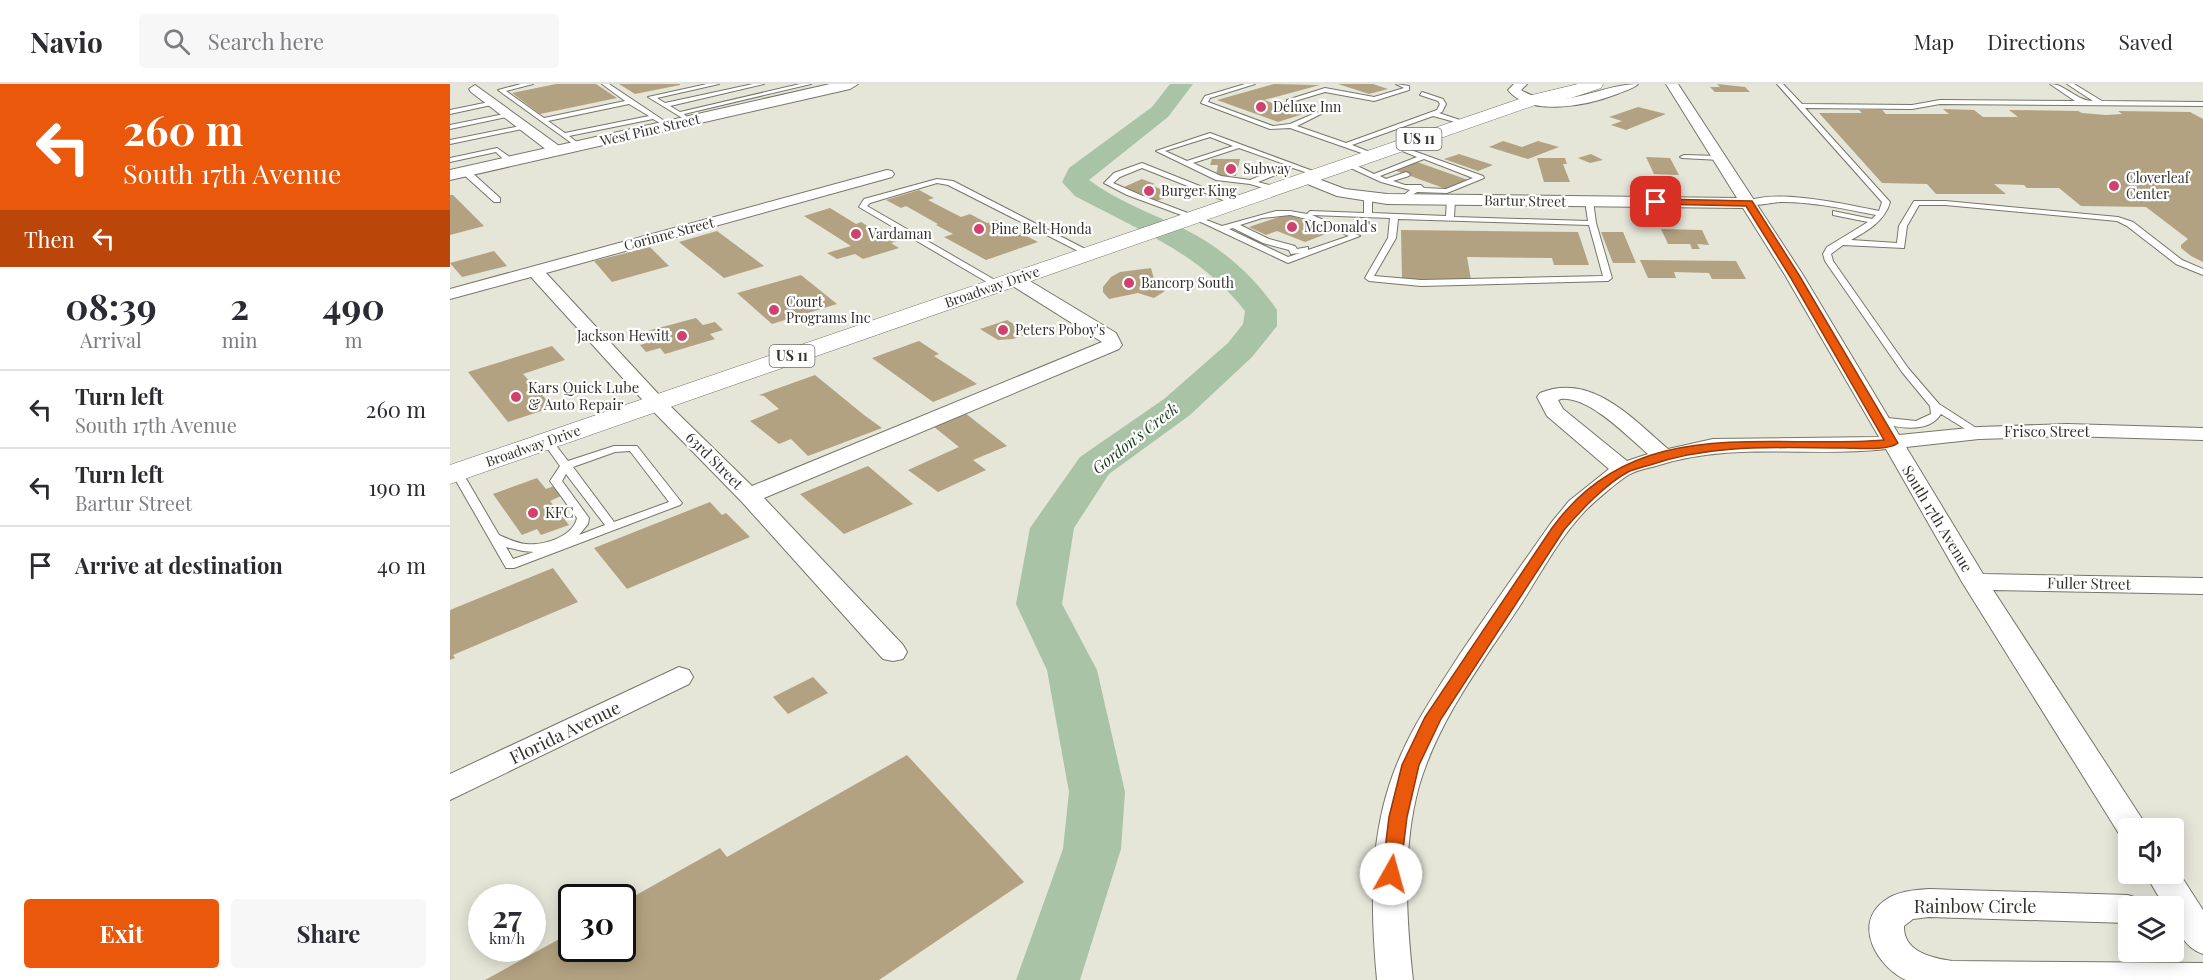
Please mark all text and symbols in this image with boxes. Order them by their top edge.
search box [139,14,559,68]
text: Navio [30,23,103,60]
icon: search [160,25,193,58]
text: Search here [208,26,324,56]
text: Map [1913,27,1954,55]
text: Directions [1987,27,2085,55]
text: Saved [2118,27,2173,55]
place label: Deluxe Inn [1273,97,1342,116]
marker: Deluxe Inn [1254,100,1268,114]
text: 260 m [123,101,243,157]
icon: left [24,108,102,186]
street label: West Pine Street [597,109,703,150]
road number: US 11 [1396,128,1442,150]
text: South 17th Avenue [123,155,342,191]
place label: Subway [1243,159,1291,178]
marker: Subway [1224,162,1238,176]
place label: Cloverleaf Center [2126,168,2191,203]
pin [1630,176,1681,227]
marker: Cloverleaf Center [2107,179,2121,193]
place label: Burger King [1161,181,1237,200]
marker: Burger King [1142,184,1156,198]
icon: arrive [1639,185,1672,218]
street label: Bartur Street [1484,190,1567,211]
street label: Corinne Street [622,212,717,255]
place label: McDonald's [1304,217,1377,236]
place label: Pine Belt Honda [991,219,1092,238]
marker: McDonald's [1285,220,1299,234]
icon: left [87,222,120,255]
marker: Pine Belt Honda [972,222,986,236]
text: Then [24,224,75,254]
place label: Vardaman [867,224,932,243]
marker: Vardaman [849,227,863,241]
street label: Broadway Drive [942,261,1042,312]
place label: Bancorp South [1141,273,1235,292]
marker: Bancorp South [1122,276,1136,290]
text: 08:39 [65,281,157,329]
text: 2 [230,281,249,329]
text: 490 [323,281,385,329]
place label: Court Programs Inc [786,292,871,327]
marker: Court Programs Inc [767,303,781,317]
place label: Peters Poboy's [1015,320,1105,339]
marker: Peters Poboy's [996,323,1010,337]
text: Arrival [80,326,142,353]
text: min [222,326,257,353]
text: m [345,326,363,353]
place label: Jackson Hewitt [576,326,671,345]
marker: Jackson Hewitt [675,329,689,343]
road number: US 11 [770,345,814,367]
place label: Kars Quick Lube & Auto Repair [528,377,639,414]
text: Turn left [75,381,164,411]
marker: Kars Quick Lube & Auto Repair [509,390,523,404]
icon: left [24,393,57,426]
text: 260 m [366,394,426,424]
water label: Gordon's Creek [1087,397,1182,478]
text: South 17th Avenue [75,411,237,438]
street label: Broadway Drive [483,420,583,471]
street label: Frisco Street [2004,421,2091,441]
street label: 63rd Street [682,427,748,494]
text: Turn left [75,459,164,489]
street label: South 17th Avenue [1898,461,1978,576]
icon: left [24,471,57,504]
text: 190 m [368,472,426,502]
text: Bartur Street [75,489,192,516]
place label: KFC [545,502,574,522]
marker: KFC [526,506,540,520]
icon: arrive [24,549,57,582]
text: Arrive at destination [75,550,283,580]
text: 40 m [377,550,426,580]
street label: Fuller Street [2047,572,2132,594]
street label: Florida Avenue [505,695,624,769]
map controls [2118,818,2184,962]
button: sound [2118,818,2184,884]
position arrow [1359,842,1423,906]
speed limit sign: 30 [558,884,636,962]
street label: Rainbow Circle [1914,894,2036,918]
text: 27 [492,896,522,936]
button: layers [2118,896,2184,962]
button: Exit [24,899,219,968]
button: Share [231,899,426,968]
text: km/h [489,928,525,948]

